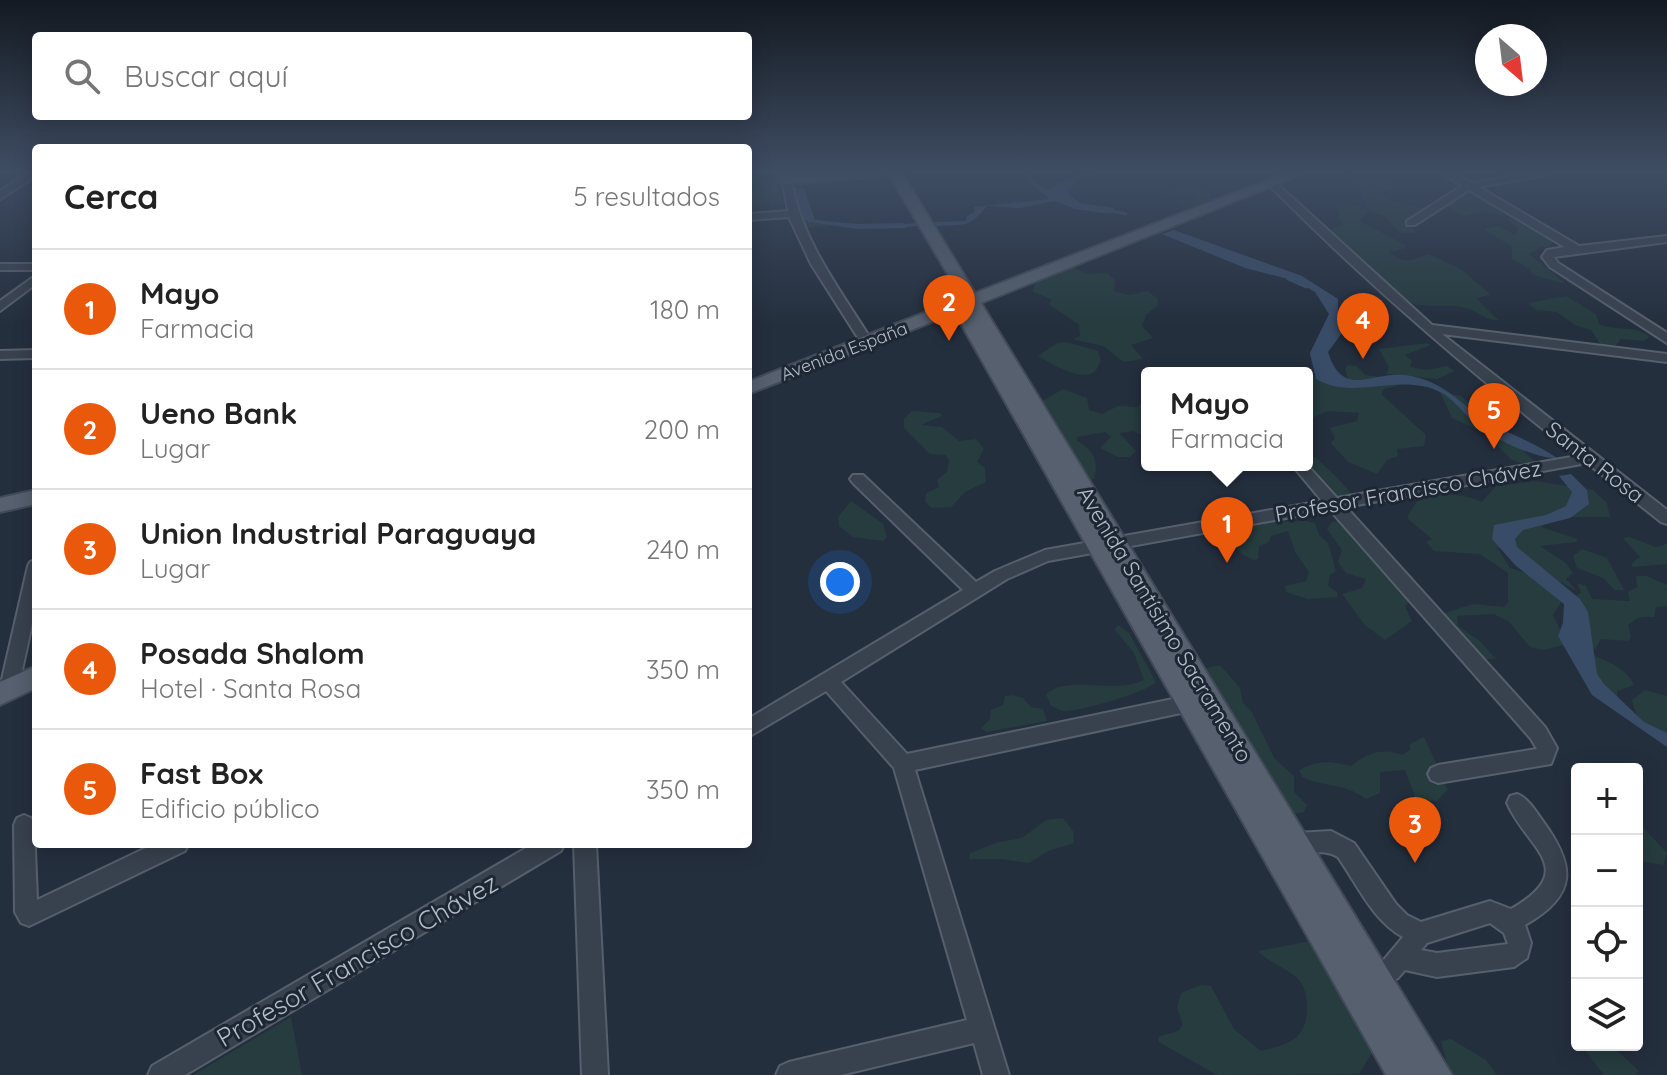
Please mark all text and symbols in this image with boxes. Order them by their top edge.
north arrow [1475,24,1547,96]
search box [32,32,752,120]
icon: search [60,54,104,98]
text: Buscar aquí [124,57,288,95]
text: Cerca [64,175,158,218]
text: 5 resultados [573,180,720,213]
text: Mayo [140,274,220,312]
pin: 2 [923,275,975,341]
text: 1 [85,293,95,326]
text: 180 m [650,293,720,326]
pin: 4 [1337,293,1389,359]
text: Farmacia [140,312,254,345]
street label: Avenida España [778,316,910,386]
popup [1141,367,1313,471]
pin: 5 [1468,383,1520,449]
text: Mayo [1170,384,1249,422]
text: Ueno Bank [140,394,297,432]
text: 2 [83,413,97,446]
text: 200 m [644,413,720,446]
street label: Santa Rosa [1540,415,1650,509]
text: Farmacia [1170,422,1284,455]
text: Lugar [140,432,210,465]
street label: Profesor Francisco Chávez [1273,454,1543,528]
street label: Avenida Santísimo Sacramento [1071,481,1259,767]
pin: 1 [1201,497,1253,563]
text: Union Industrial Paraguaya [140,514,536,552]
text: 3 [83,533,97,566]
text: 240 m [646,533,720,566]
text: Lugar [140,552,210,585]
your location [820,562,860,602]
text: Posada Shalom [140,634,365,672]
text: 4 [82,653,98,686]
text: 350 m [646,653,720,686]
text: Hotel · Santa Rosa [140,672,361,705]
text: Fast Box [140,754,263,792]
map controls [1571,763,1643,1051]
button: + [1571,763,1643,835]
text: 5 [83,773,97,806]
text: 350 m [646,773,720,806]
text: Edificio público [140,792,320,825]
pin: 3 [1389,797,1441,863]
button: − [1571,835,1643,907]
street label: Profesor Francisco Chávez [211,866,503,1054]
button: locate [1571,907,1643,979]
button: layers [1571,979,1643,1051]

